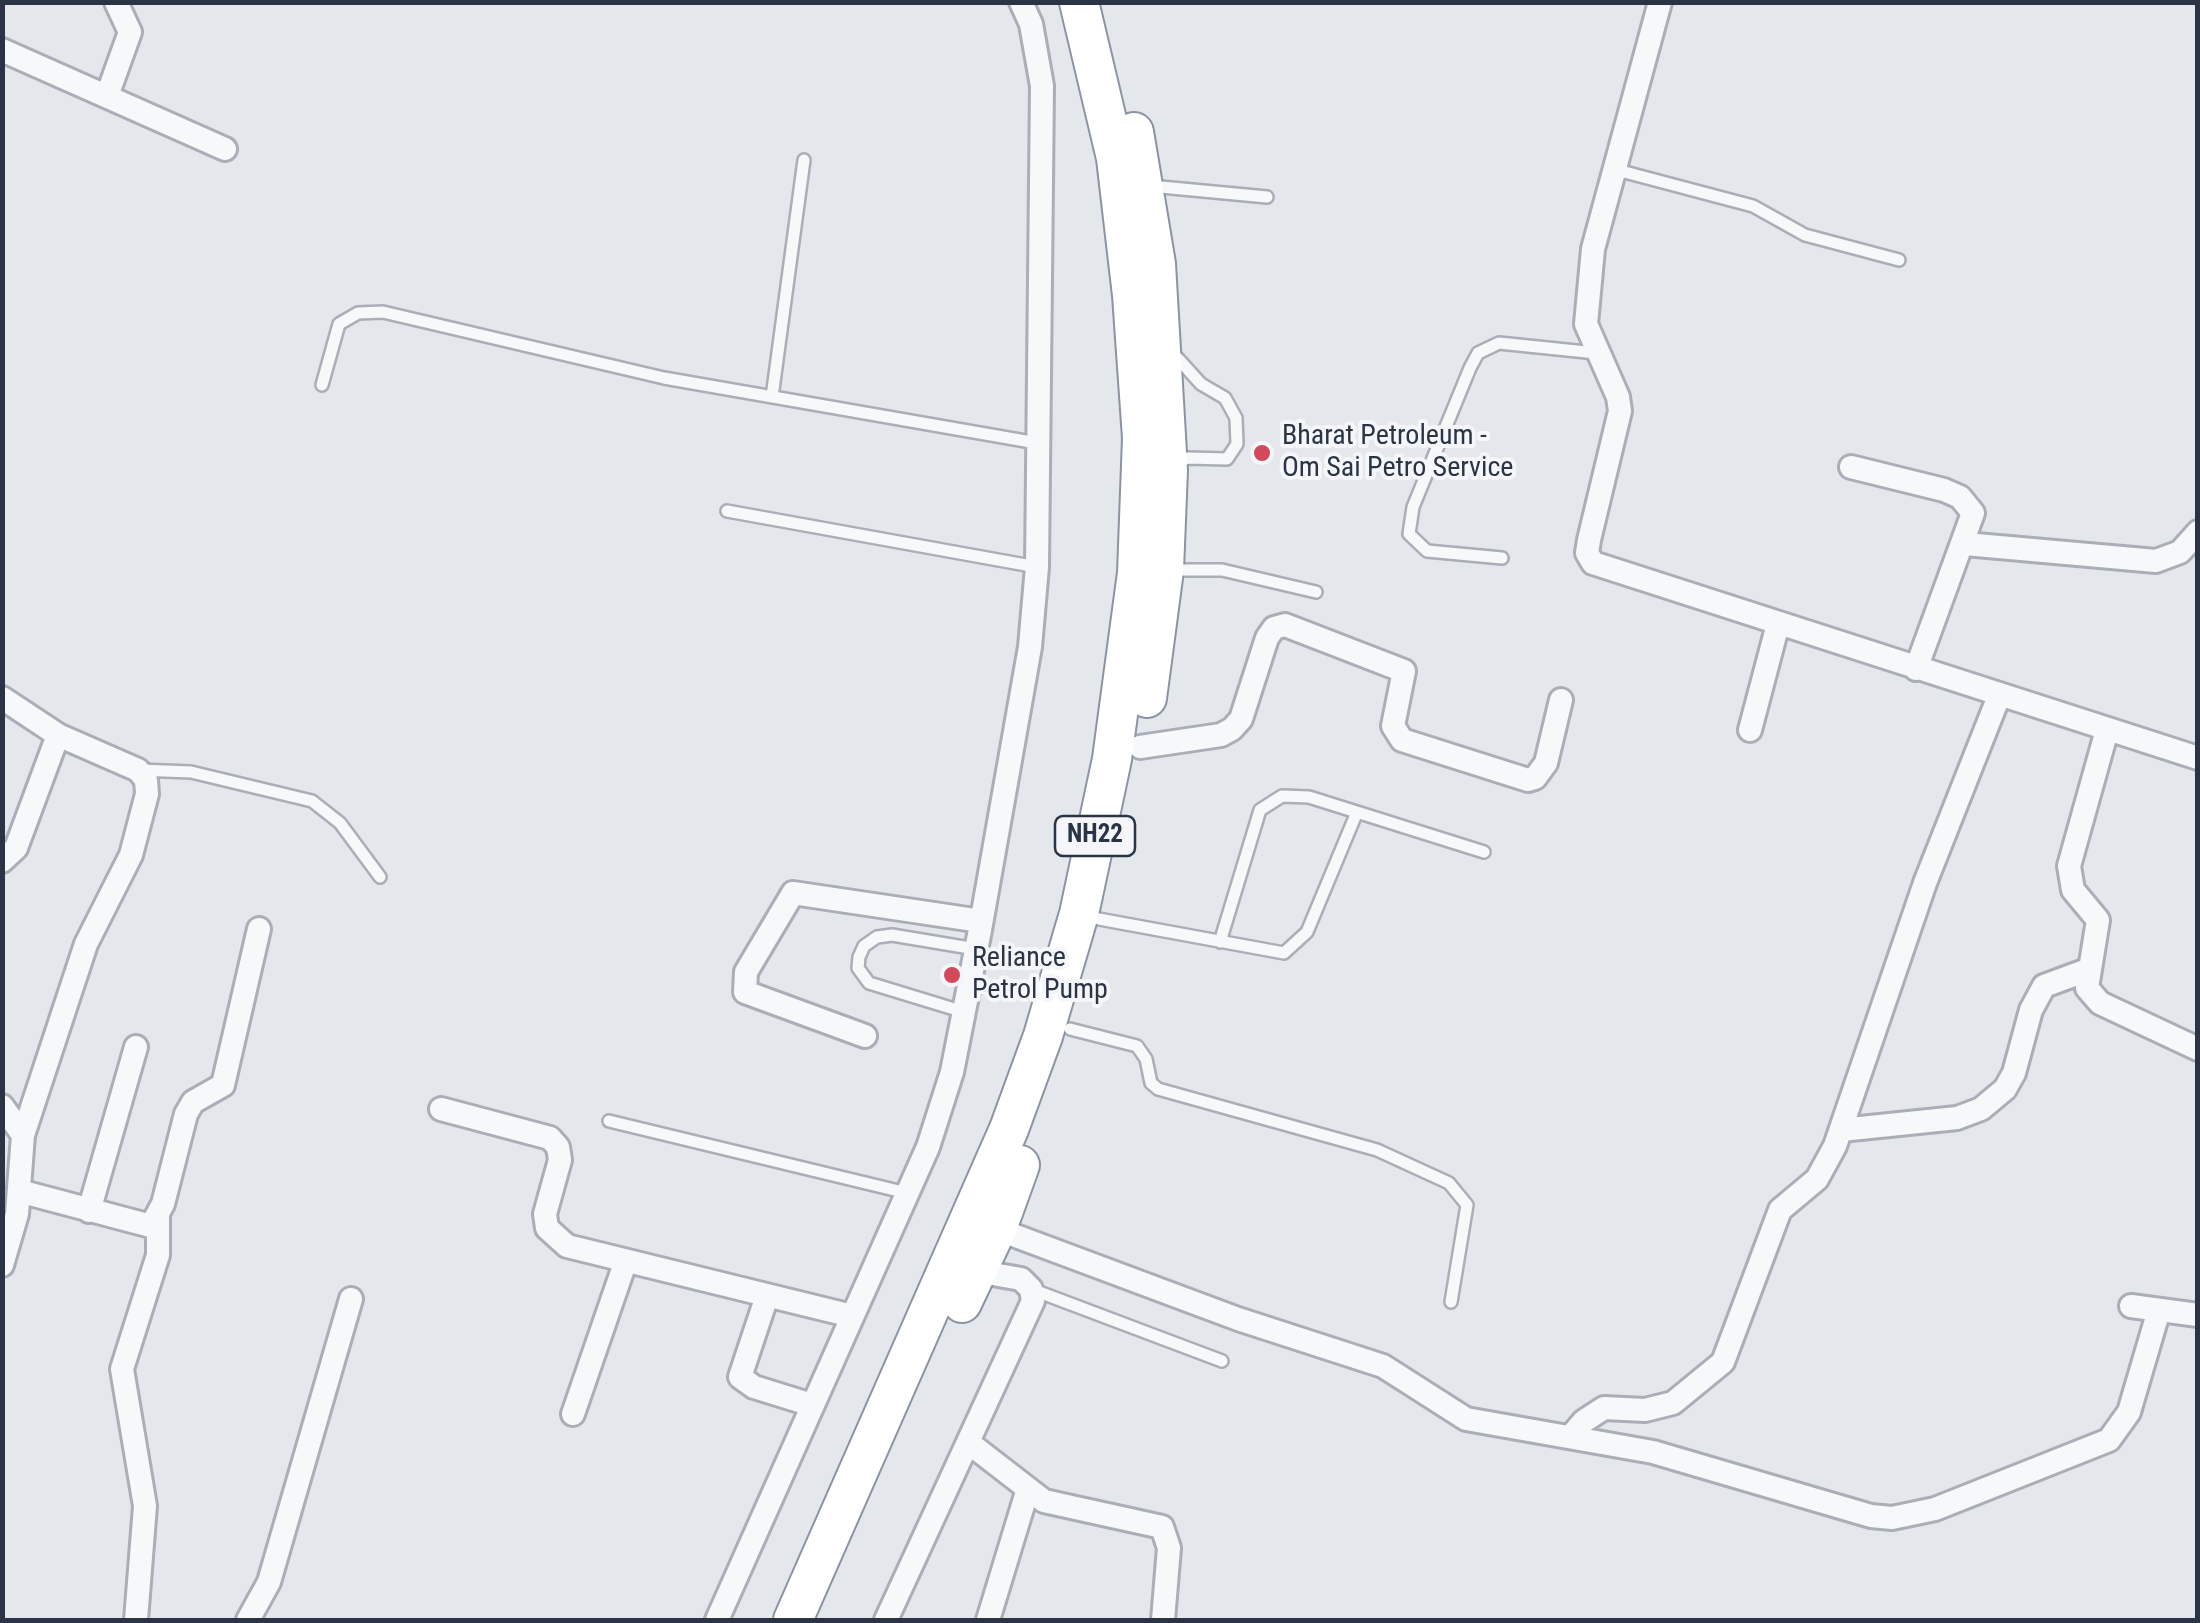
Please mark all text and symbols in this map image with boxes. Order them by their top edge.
place label: Bharat Petroleum - Om Sai Petro Service [1282,420,1513,486]
marker: Bharat Petroleum - Om Sai Petro Service [1251,442,1273,464]
road number: NH22 [1055,816,1135,856]
place label: Reliance Petrol Pump [972,942,1108,1008]
marker: Reliance Petrol Pump [941,964,963,986]

